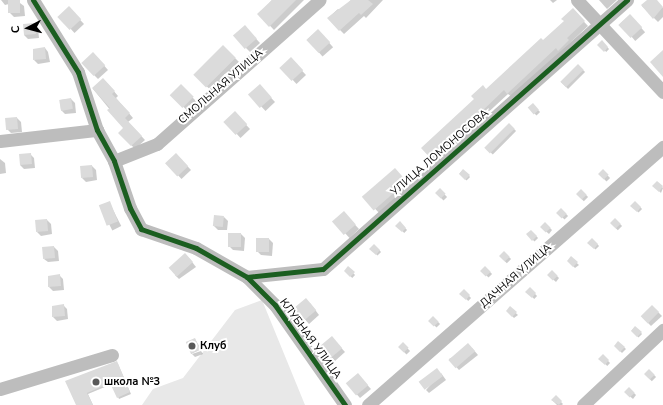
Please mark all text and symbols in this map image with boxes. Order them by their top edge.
north arrow [8,8,48,48]
text: С [8,25,23,34]
street label: СМОЛЬНАЯ УЛИЦА [176,47,266,127]
street label: УЛИЦА ЛОМОНОСОВА [388,107,492,199]
street label: ДАЧНАЯ УЛИЦА [478,241,554,311]
street label: КЛУБНАЯ УЛИЦА [276,296,344,382]
place label: Клуб [200,339,226,353]
marker: Клуб [187,341,197,351]
place label: школа №3 [104,375,160,389]
marker: школа №3 [91,377,101,387]

